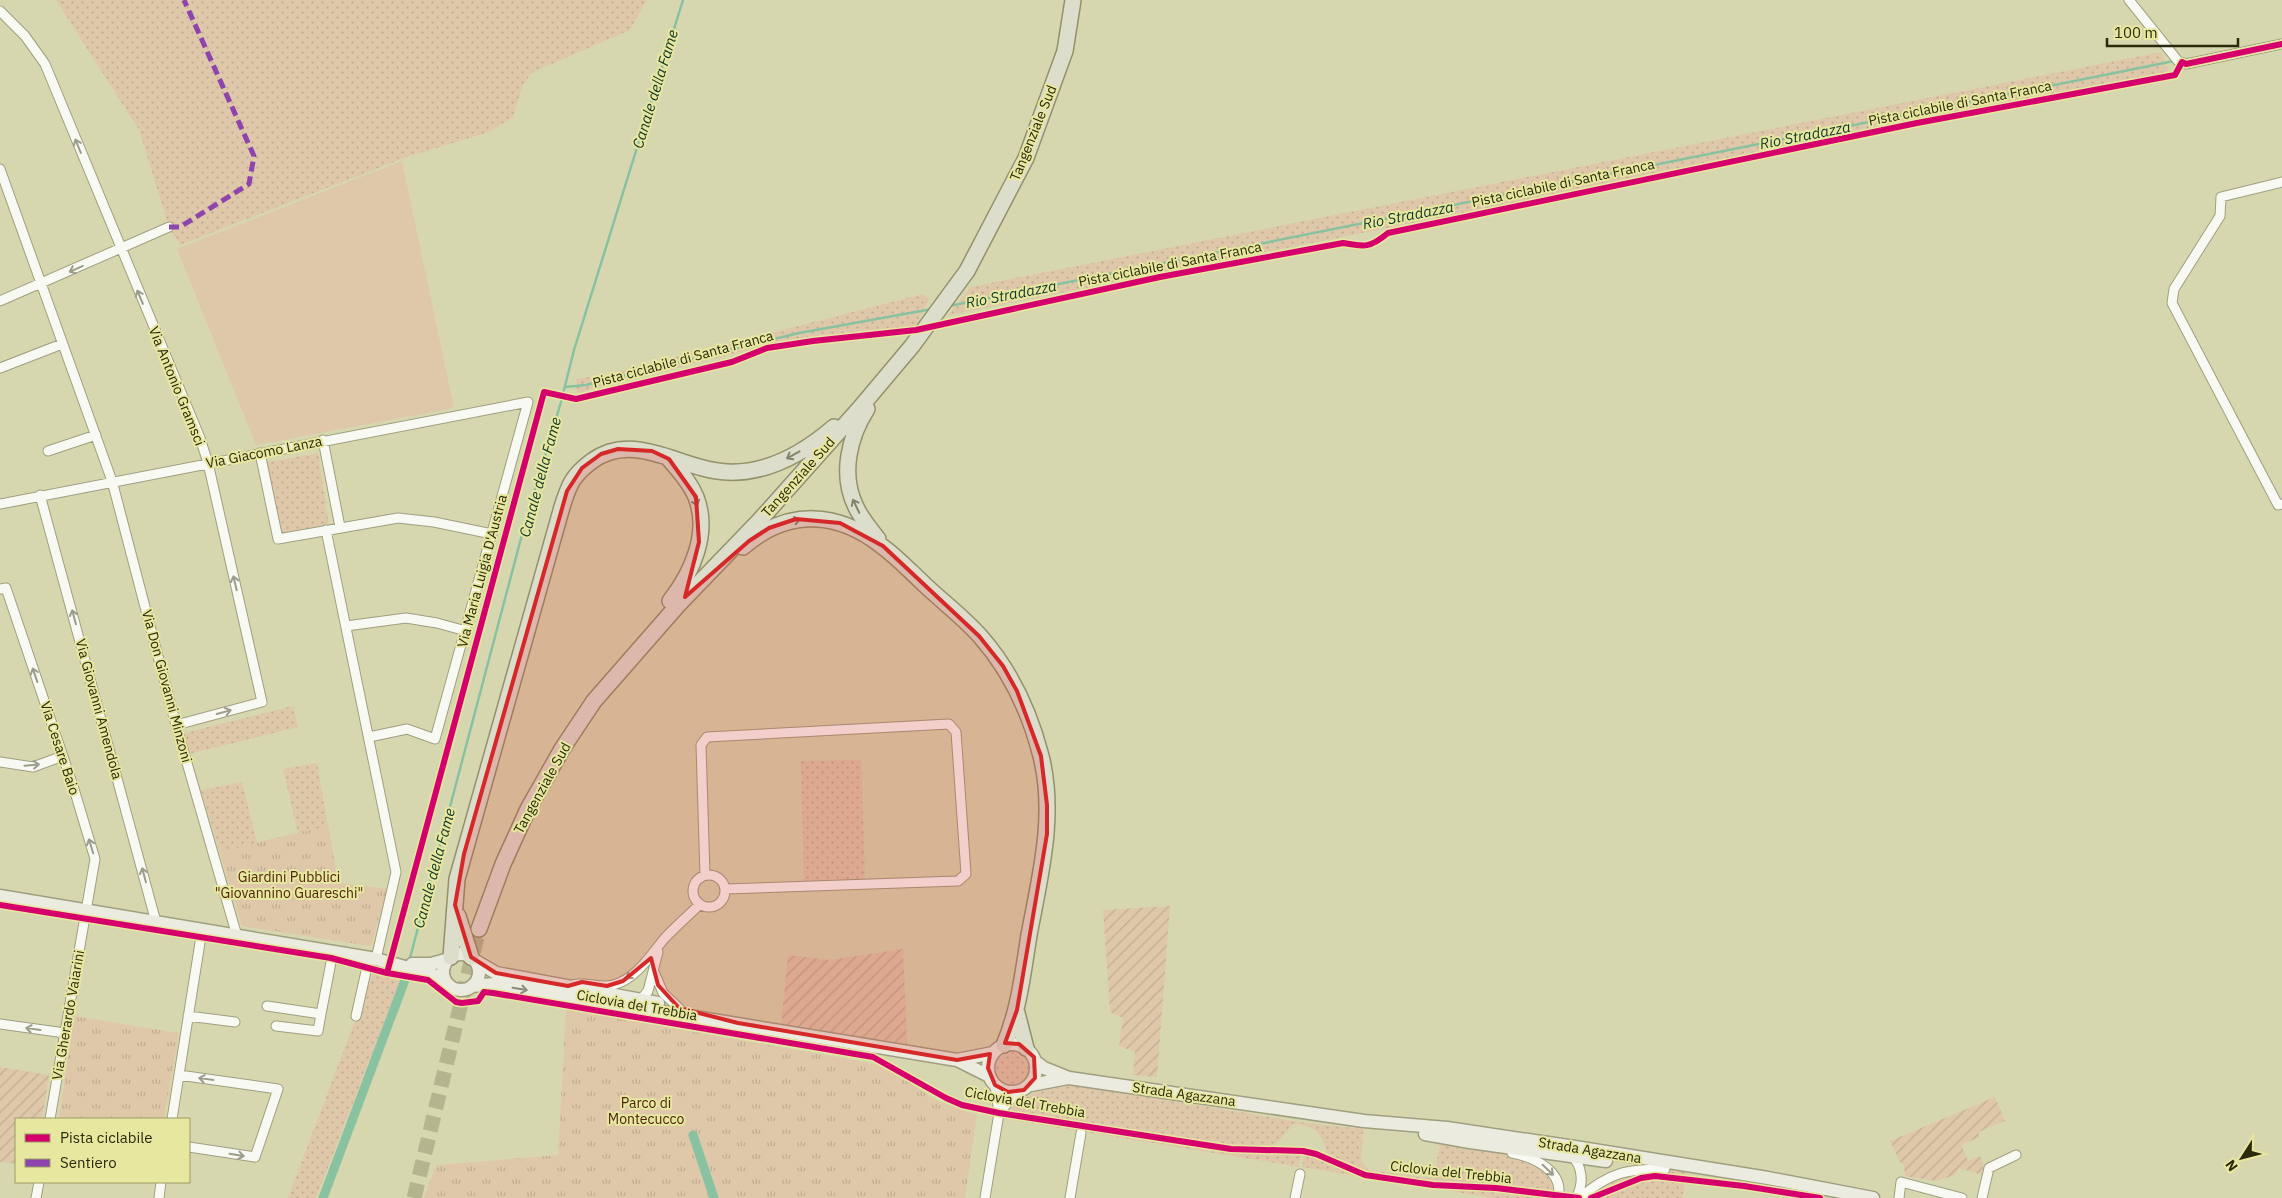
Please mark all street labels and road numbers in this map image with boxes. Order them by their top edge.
street label: Pista ciclabile di Santa Franca [1867,76,2054,130]
street label: Tangenziale Sud [1006,82,1060,184]
street label: Pista ciclabile di Santa Franca [1470,155,1657,211]
street label: Pista ciclabile di Santa Franca [1077,237,1264,291]
street label: Via Antonio Gramsci [145,324,209,448]
street label: Pista ciclabile di Santa Franca [591,326,776,392]
street label: Via Giacomo Lanza [204,432,324,472]
street label: Tangenziale Sud [757,433,839,521]
street label: Via Maria Luigia D'Austria [453,492,511,649]
street label: Via Don Giovanni Minzoni [138,608,196,764]
street label: Via Giovanni Amendola [72,637,127,782]
street label: Via Cesare Baio [36,699,84,797]
street label: Tangenziale Sud [509,739,575,837]
street label: Via Gherardo Vaiarini [48,949,88,1081]
street label: Ciclovia del Trebbia [575,986,699,1025]
street label: Strada Agazzana [1131,1078,1237,1110]
street label: Ciclovia del Trebbia [963,1083,1087,1122]
street label: Strada Agazzana [1537,1133,1643,1167]
street label: Ciclovia del Trebbia [1389,1157,1513,1187]

